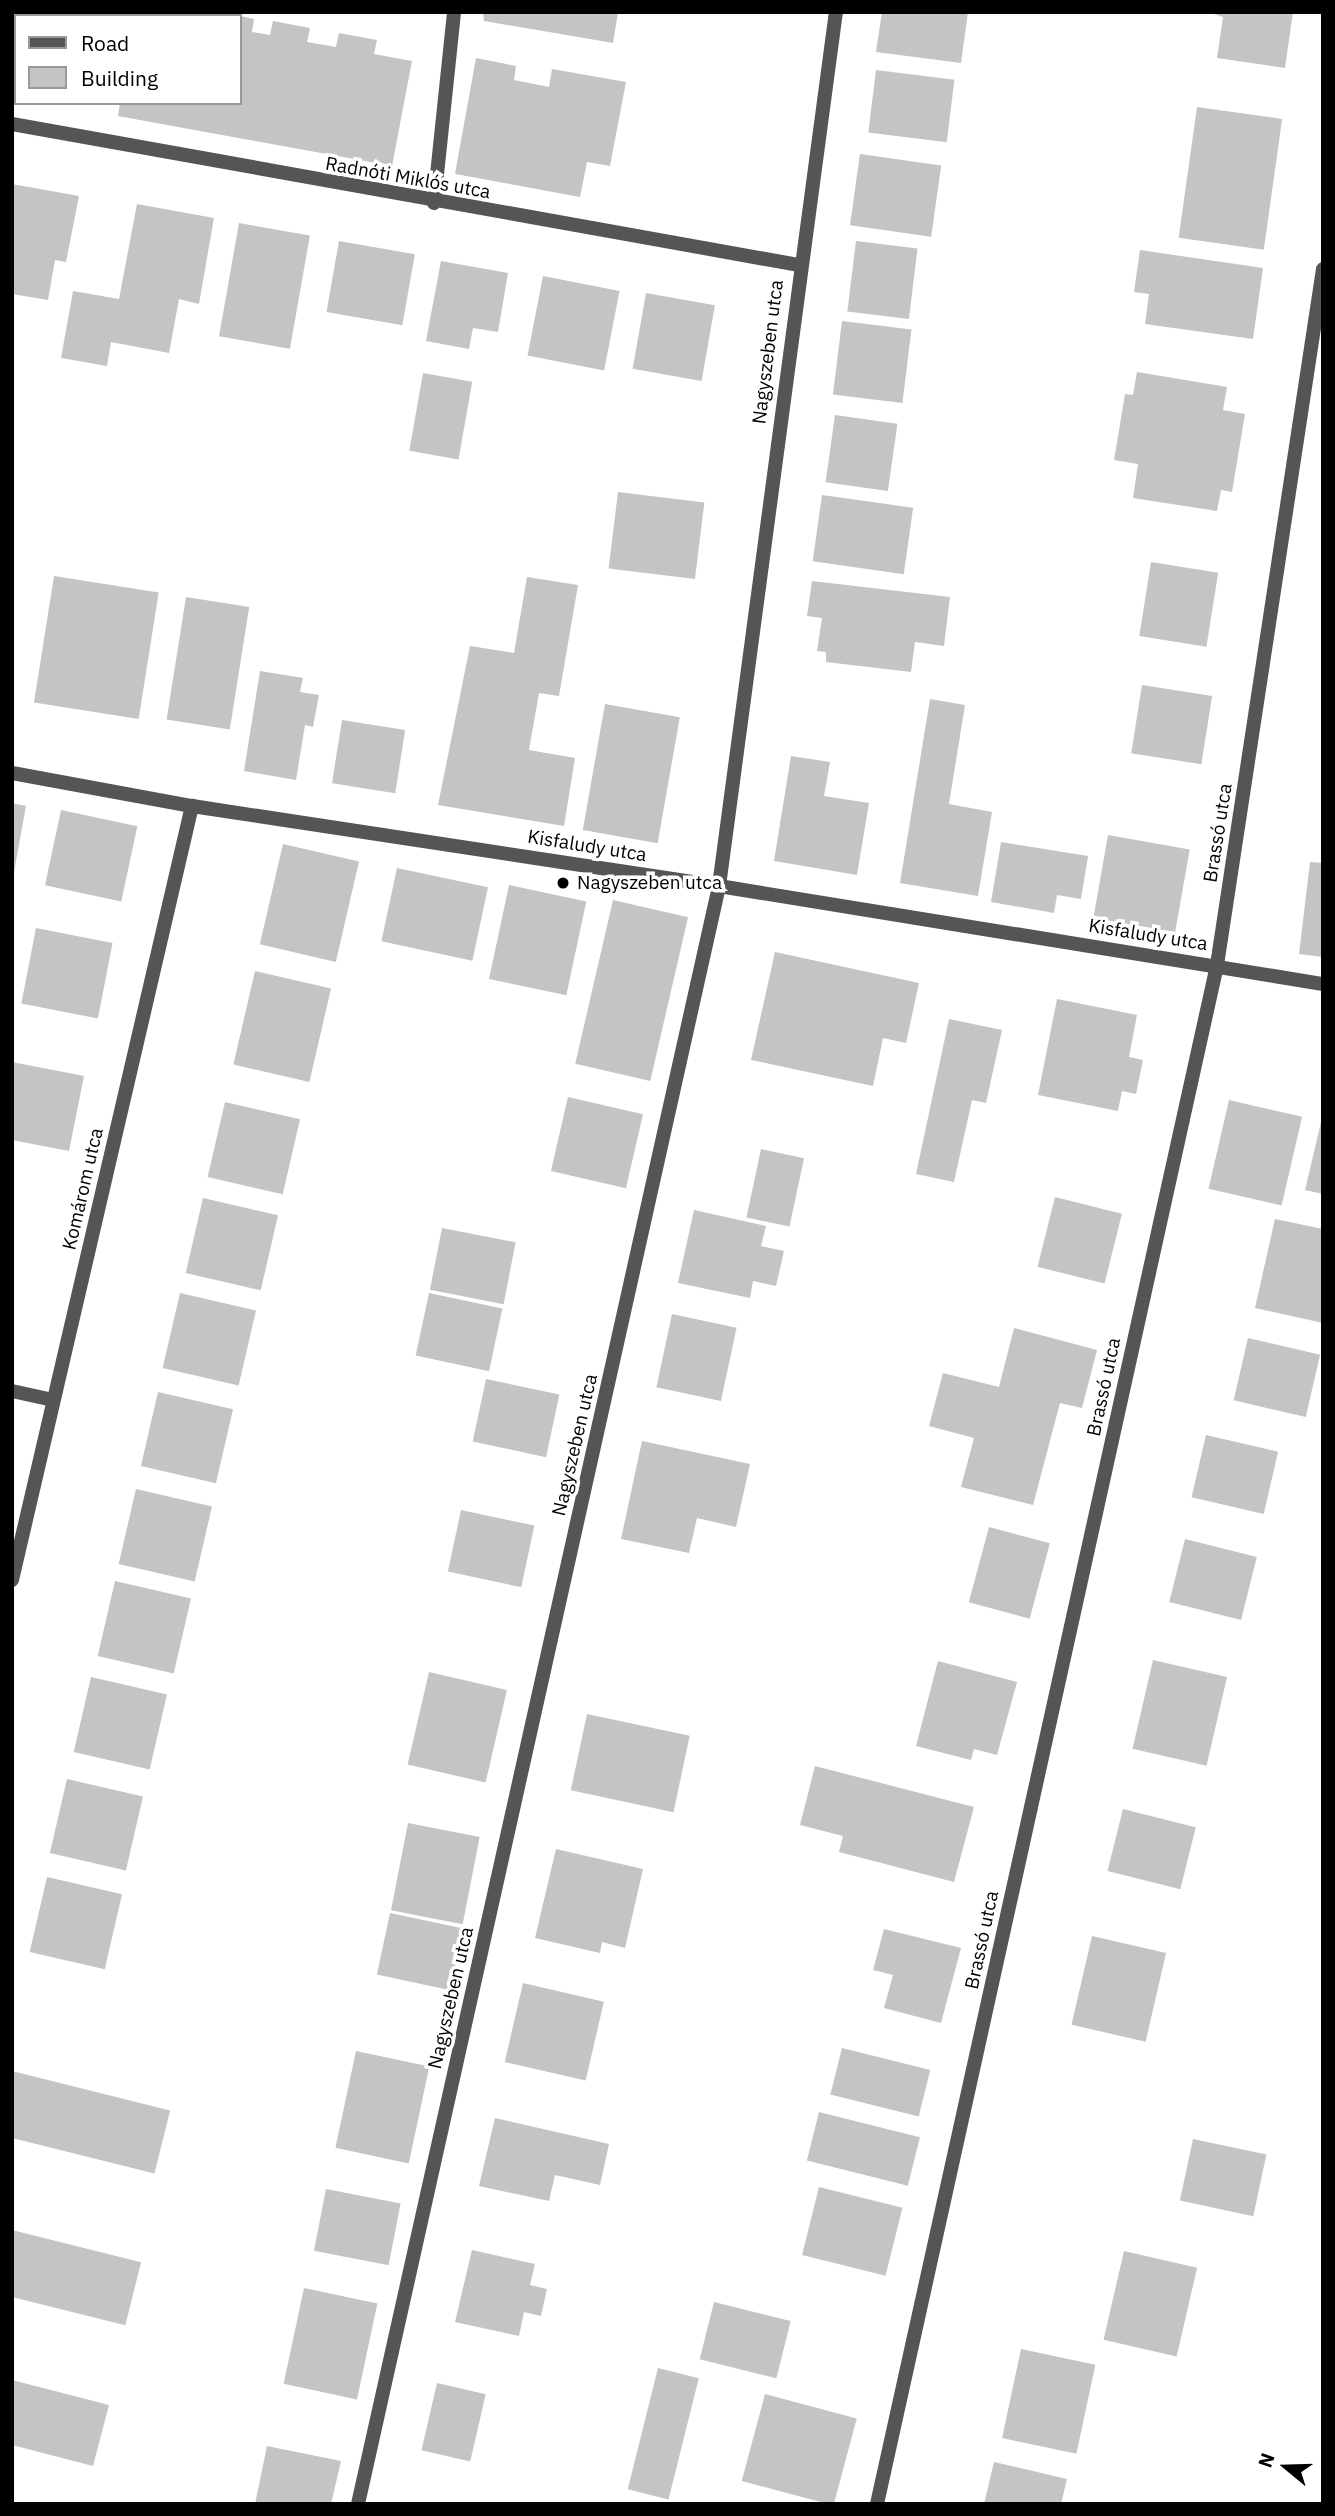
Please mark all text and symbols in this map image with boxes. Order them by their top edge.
legend [14,14,242,105]
text: Road [81,29,129,57]
text: Building [81,64,158,92]
street label: Radnóti Miklós utca [324,152,492,204]
street label: Nagyszeben utca [748,279,788,425]
street label: Brassó utca [1199,782,1237,884]
street label: Kisfaludy utca [526,825,648,867]
place label: Nagyszeben utca [577,872,722,894]
marker: Nagyszeben utca [555,875,571,891]
street label: Kisfaludy utca [1087,914,1209,956]
street label: Komárom utca [58,1126,108,1252]
street label: Brassó utca [1082,1336,1126,1438]
street label: Nagyszeben utca [548,1372,602,1518]
street label: Brassó utca [960,1889,1004,1991]
street label: Nagyszeben utca [424,1925,478,2071]
north arrow [1251,2432,1321,2502]
text: N [1253,2450,1280,2471]

